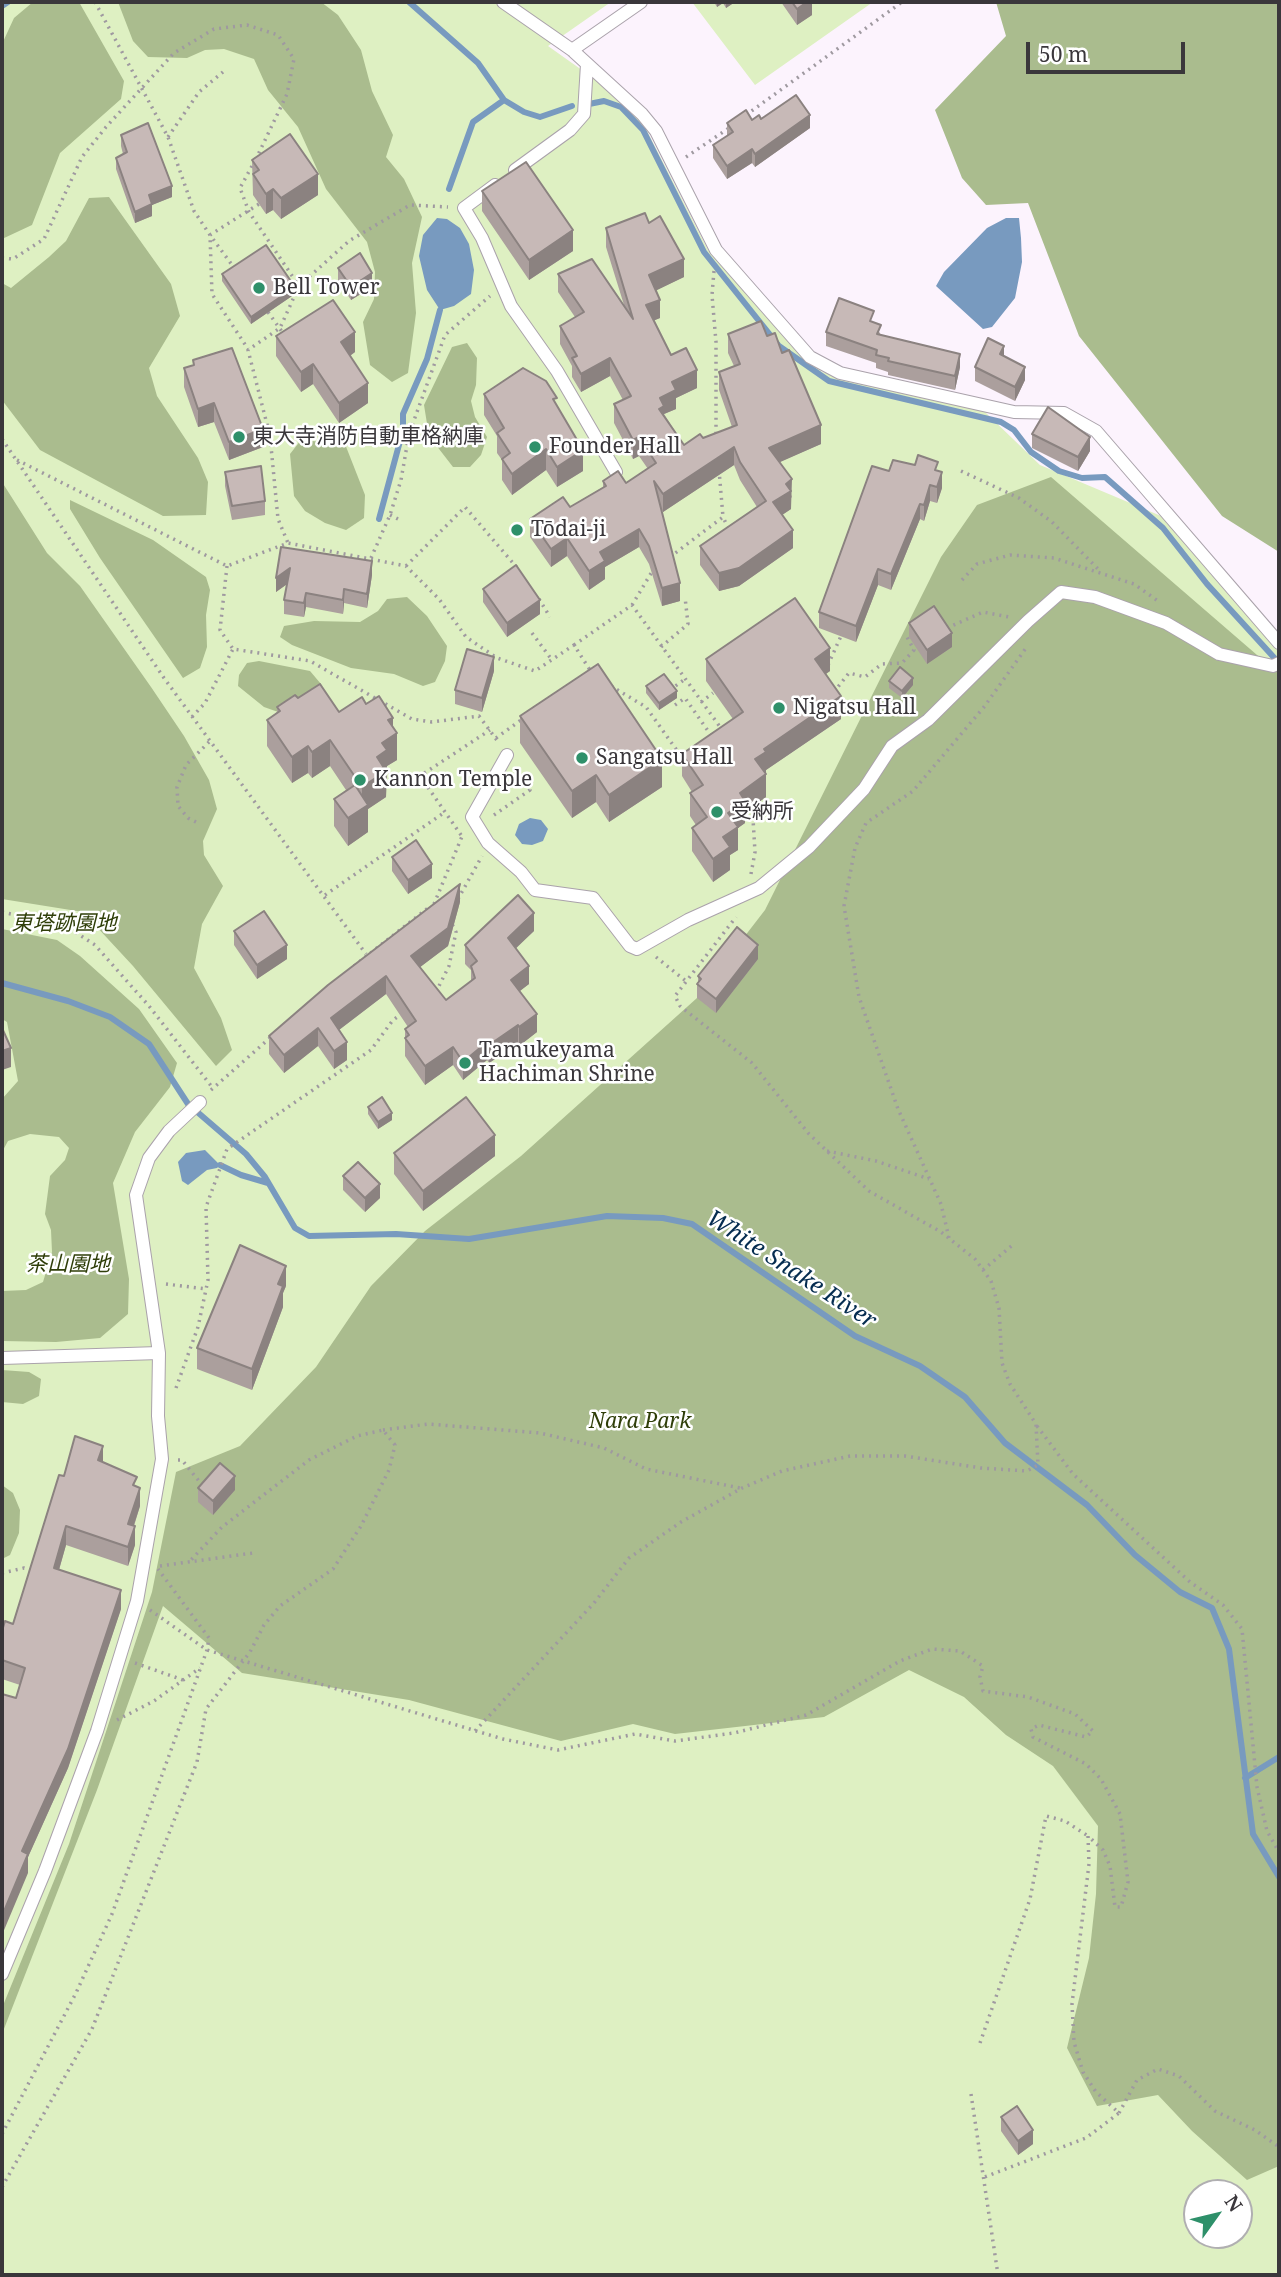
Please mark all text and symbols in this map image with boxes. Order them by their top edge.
scale bar [1029,28,1188,72]
text: 50 m [1039,40,1088,68]
place label: Bell Tower [273,275,380,301]
marker: Bell Tower [251,280,267,296]
place label: 東大寺消防自動車格納庫 [253,424,484,450]
marker: 東大寺消防自動車格納庫 [231,429,247,445]
place label: Founder Hall [549,434,681,460]
marker: Founder Hall [527,439,543,455]
place label: Tōdai-ji [531,517,606,543]
marker: Tōdai-ji [509,522,525,538]
place label: Nigatsu Hall [793,695,916,721]
marker: Nigatsu Hall [771,700,787,716]
place label: Sangatsu Hall [596,745,733,771]
marker: Sangatsu Hall [574,750,590,766]
place label: Kannon Temple [374,767,532,793]
marker: Kannon Temple [352,772,368,788]
place label: 受納所 [731,799,794,825]
marker: 受納所 [709,804,725,820]
park label: 東塔跡園地 [12,911,116,937]
place label: Tamukeyama Hachiman Shrine [479,1038,655,1088]
marker: Tamukeyama Hachiman Shrine [457,1055,473,1071]
water label: White Snake River [701,1205,881,1335]
park label: 茶山園地 [26,1252,110,1278]
park label: Nara Park [589,1409,691,1435]
north arrow [1183,2179,1253,2249]
text: N [1219,2190,1249,2217]

